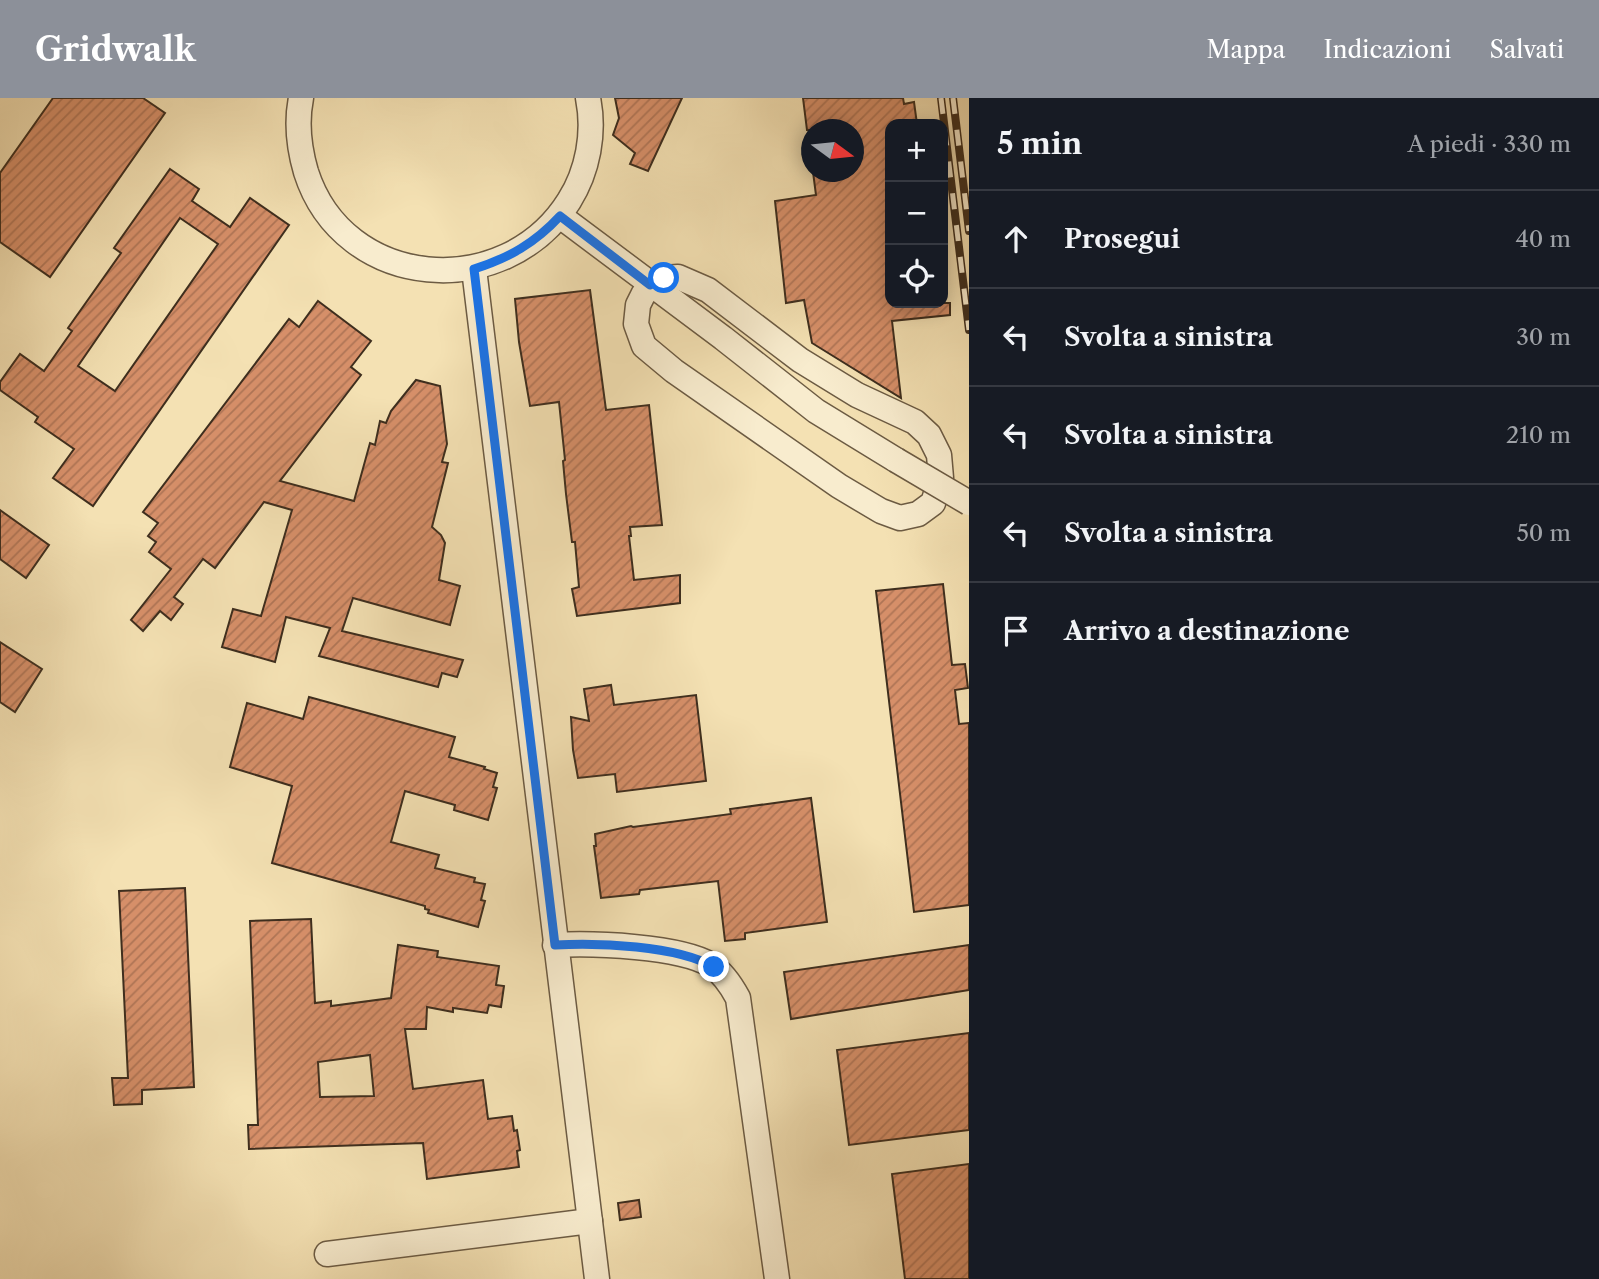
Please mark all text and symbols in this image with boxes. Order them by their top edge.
text: Gridwalk [35,29,196,70]
text: Mappa [1206,35,1285,64]
text: Indicazioni [1323,35,1451,64]
text: Salvati [1489,35,1564,64]
north arrow [801,119,864,182]
map controls [885,119,948,308]
button: + [885,119,948,182]
text: 5 min [997,125,1082,162]
text: A piedi · 330 m [1407,130,1571,158]
button: − [885,182,948,245]
icon: ahead [997,220,1035,258]
text: Prosegui [1064,223,1180,255]
text: 40 m [1516,225,1571,253]
button: locate [885,245,948,308]
route start [648,262,679,293]
icon: left [997,318,1035,356]
text: Svolta a sinistra [1064,321,1273,353]
text: 30 m [1516,323,1571,351]
icon: left [997,416,1035,454]
text: Svolta a sinistra [1064,419,1273,451]
text: 210 m [1506,421,1571,449]
icon: left [997,514,1035,552]
text: Svolta a sinistra [1064,517,1273,549]
text: 50 m [1516,519,1571,547]
icon: arrive [997,612,1035,650]
text: Arrivo a destinazione [1064,615,1350,647]
route end [698,951,729,982]

